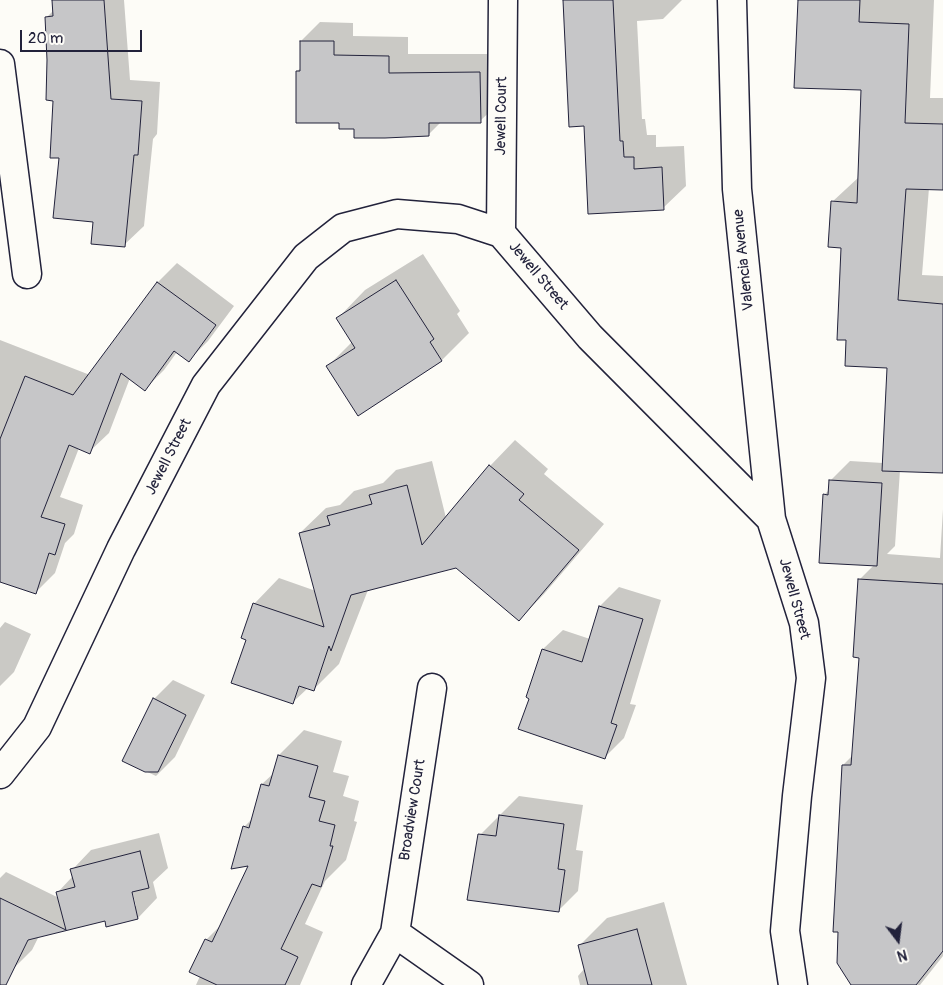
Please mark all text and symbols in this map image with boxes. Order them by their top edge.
scale bar [22,20,145,52]
text: 20 m [28,29,63,48]
street label: Jewell Court [492,76,512,156]
street label: Valencia Avenue [730,208,758,312]
street label: Jewell Street [504,238,572,314]
street label: Jewell Street [142,416,196,498]
street label: Jewell Street [775,557,813,641]
street label: Broadview Court [396,758,430,862]
north arrow [873,915,923,965]
text: N [895,946,909,964]

